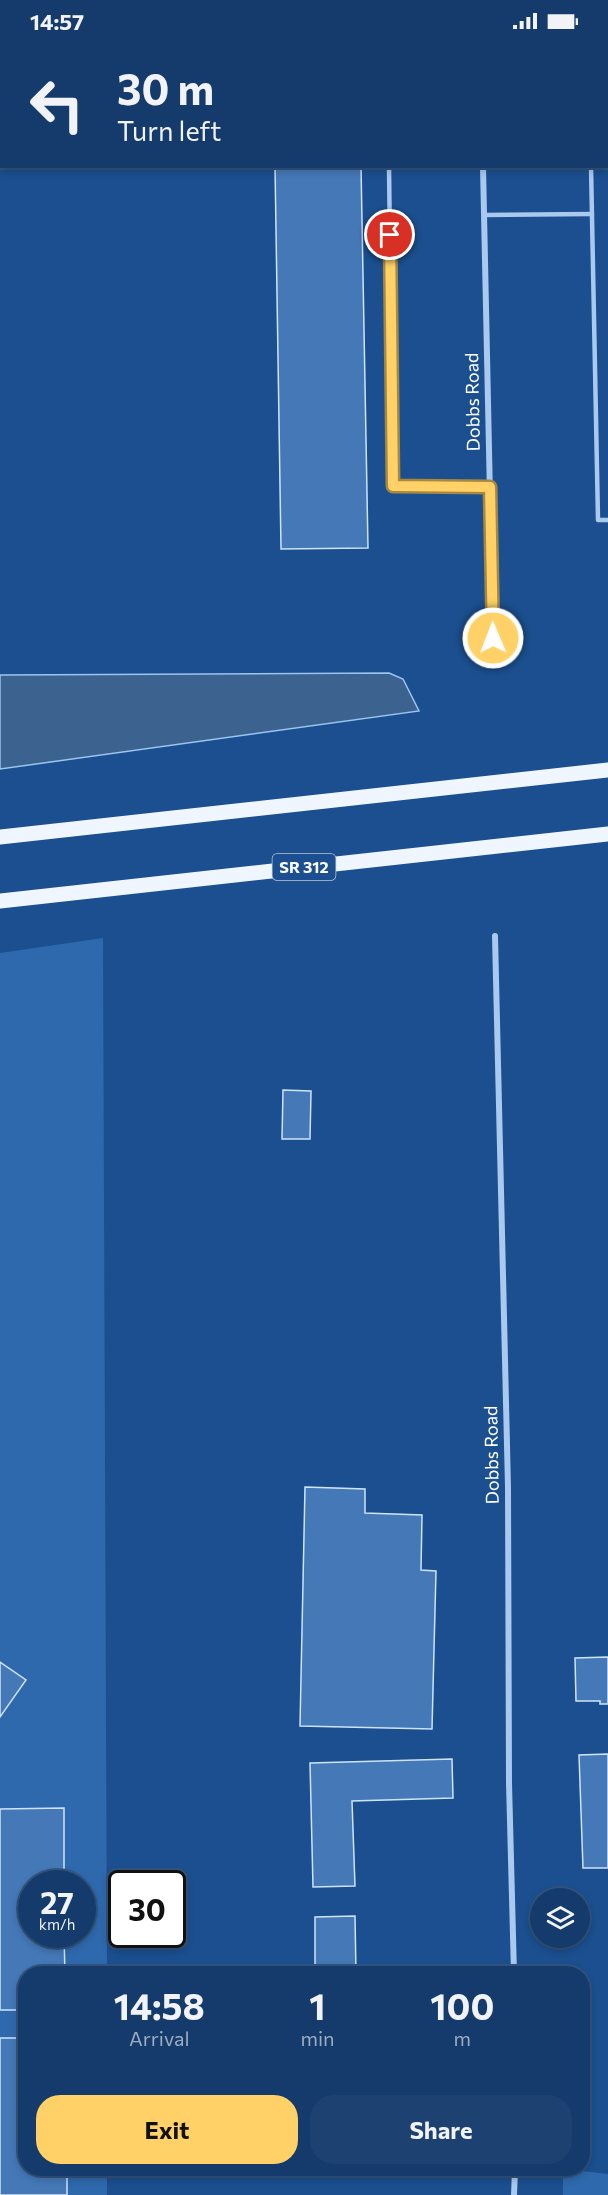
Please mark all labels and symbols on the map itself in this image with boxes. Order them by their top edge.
pin [364,209,415,260]
street label: Dobbs Road [460,352,484,452]
position arrow [461,606,525,670]
road number: SR 312 [272,854,336,880]
street label: Dobbs Road [479,1405,503,1505]
speed limit sign: 30 [108,1870,186,1948]

